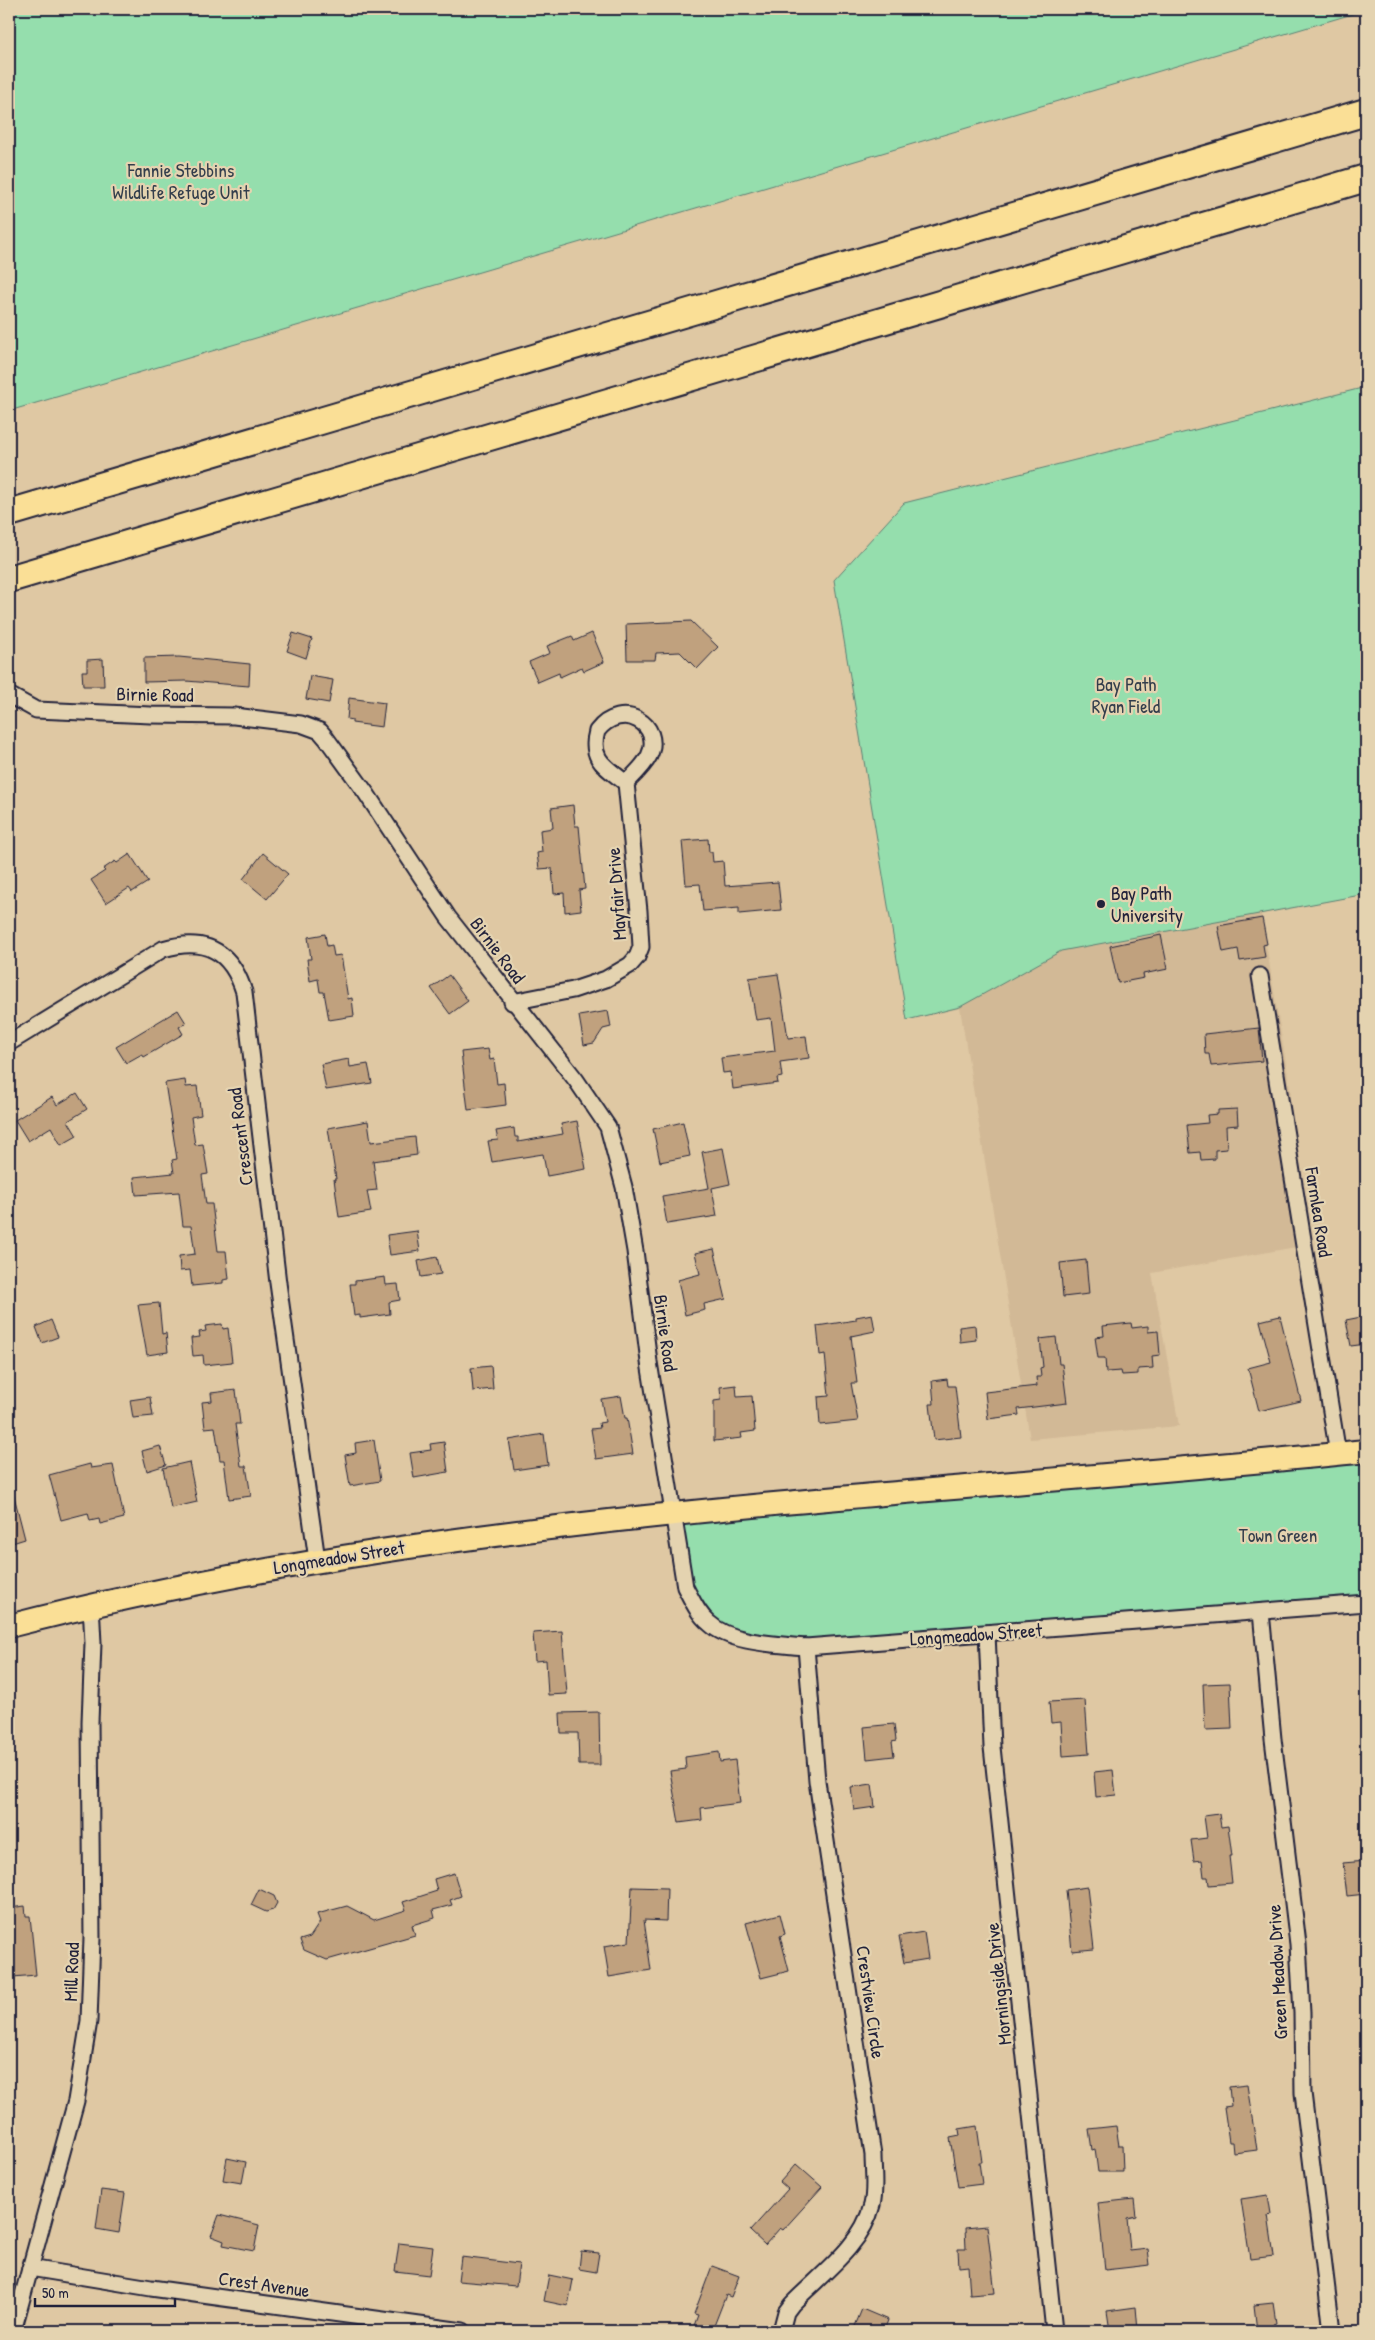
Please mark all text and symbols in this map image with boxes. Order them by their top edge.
park label: Fannie Stebbins Wildlife Refuge Unit [112,157,250,205]
park label: Bay Path Ryan Field [1092,671,1161,719]
street label: Birnie Road [116,680,194,708]
street label: Mayfair Drive [600,846,632,941]
place label: Bay Path University [1111,880,1183,928]
marker: Bay Path University [1095,898,1107,910]
street label: Birnie Road [464,911,532,989]
street label: Crescent Road [221,1086,259,1187]
street label: Farmlea Road [1299,1164,1339,1259]
street label: Birnie Road [648,1293,684,1374]
park label: Town Green [1239,1522,1317,1548]
street label: Longmeadow Street [272,1534,407,1580]
street label: Longmeadow Street [909,1616,1043,1652]
street label: Green Meadow Drive [1260,1904,1294,2040]
street label: Morningside Drive [979,1921,1017,2046]
street label: Mill Road [57,1941,85,2002]
street label: Crestview Circle [850,1944,892,2061]
street label: Crest Avenue [217,2265,312,2303]
scale bar [35,2275,175,2307]
text: 50 m [42,2282,69,2303]

